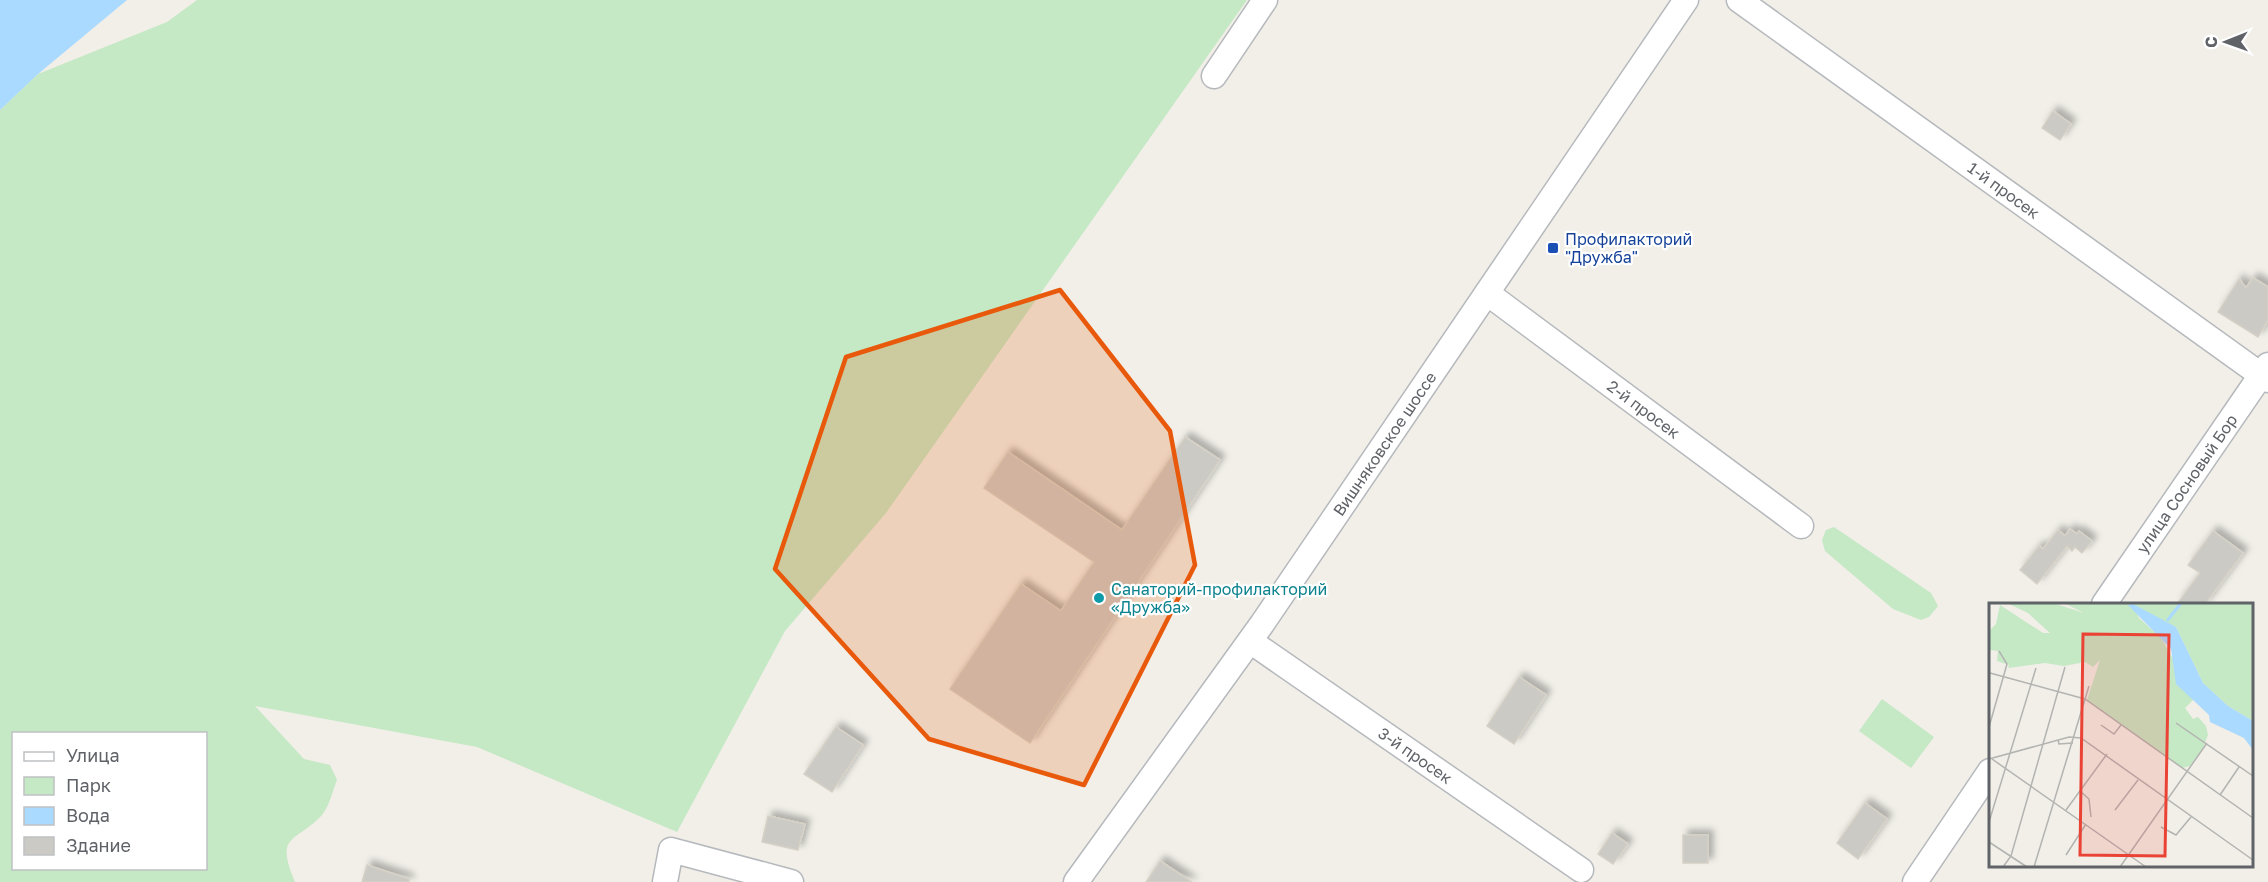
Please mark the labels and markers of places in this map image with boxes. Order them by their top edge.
place label: Профилакторий "Дружба" [1565,229,1692,267]
marker: Профилакторий "Дружба" [1546,241,1560,255]
place label: Санаторий-профилакторий «Дружба» [1111,579,1327,617]
marker: Санаторий-профилакторий «Дружба» [1092,591,1106,605]

